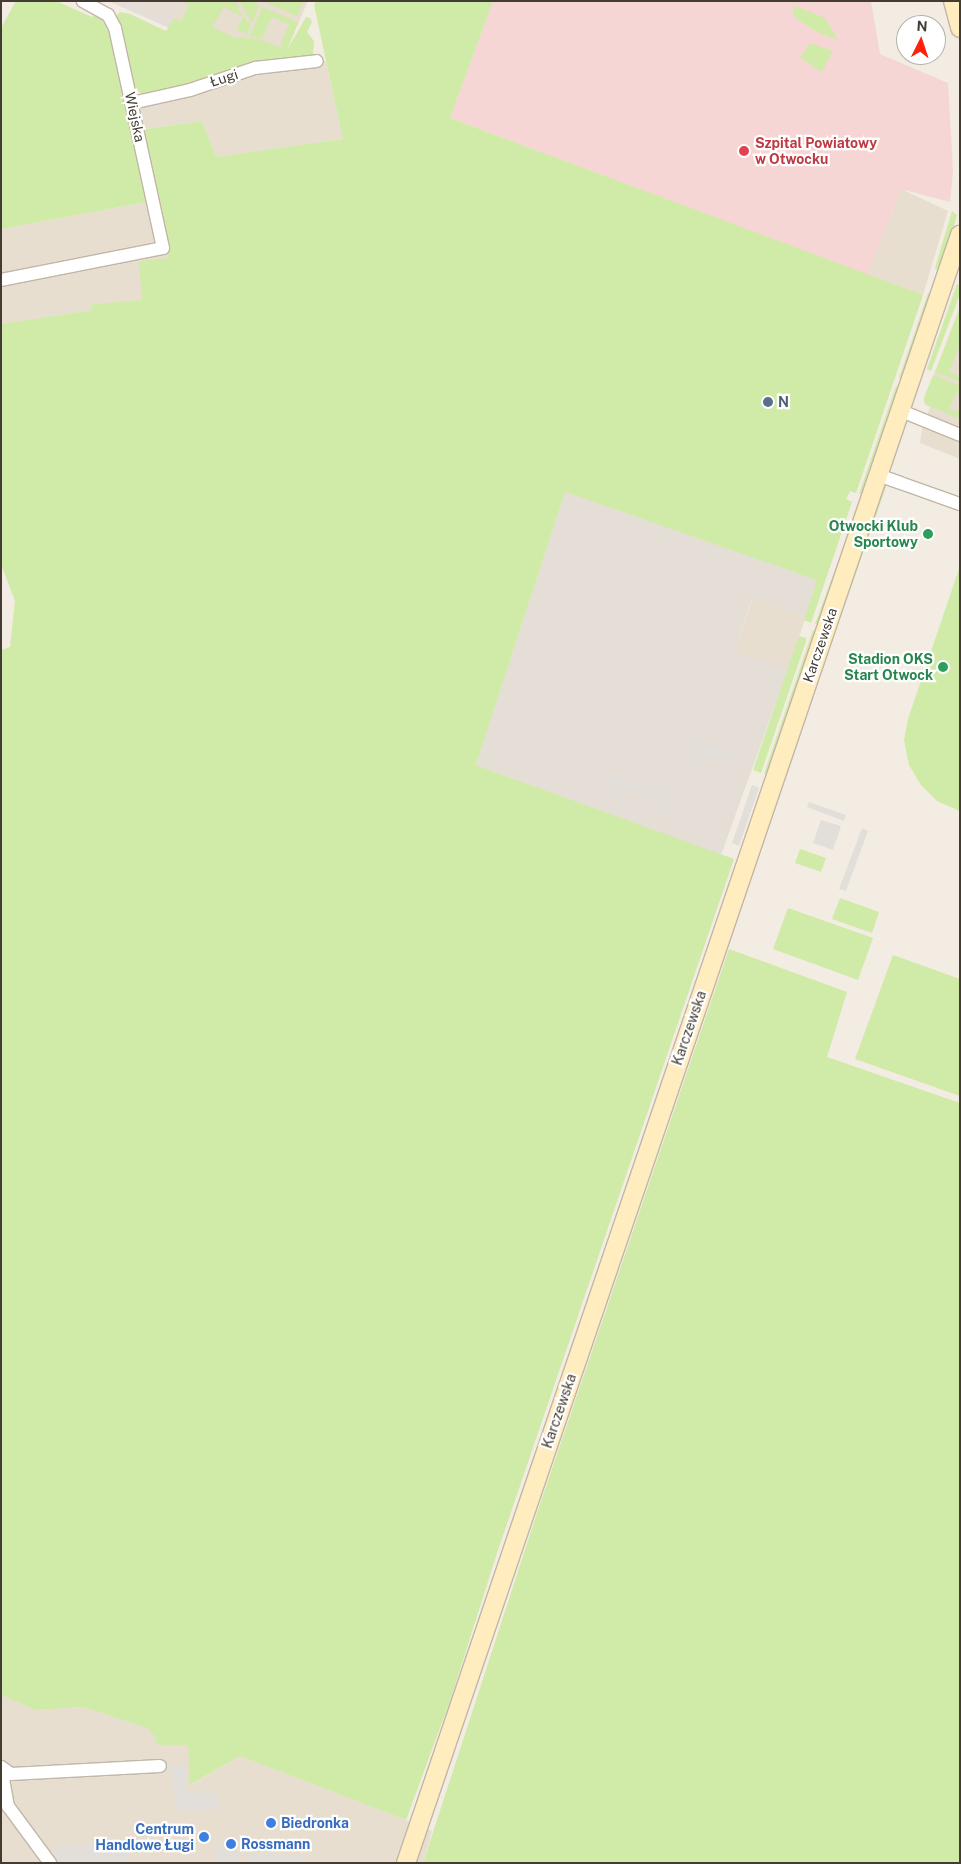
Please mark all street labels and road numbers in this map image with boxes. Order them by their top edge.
street label: Ługi [208,66,240,90]
street label: Wiejska [121,90,149,144]
street label: Karczewska [799,606,841,684]
street label: Karczewska [668,989,710,1067]
street label: Karczewska [538,1372,580,1450]

